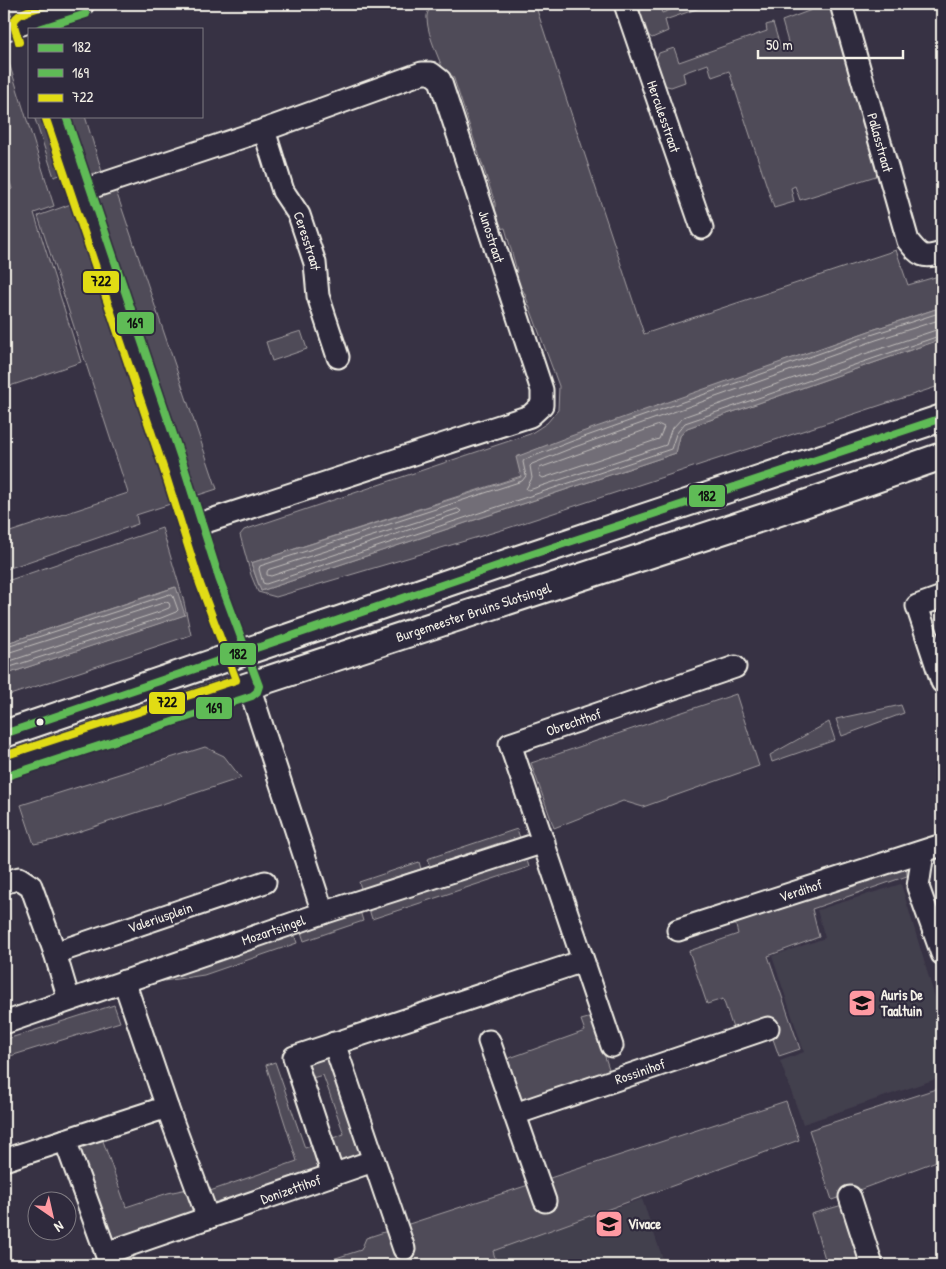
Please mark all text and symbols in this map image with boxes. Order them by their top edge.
legend [28,28,202,118]
scale bar [758,28,904,60]
text: 50 m [766,34,793,55]
text: 182 [72,36,91,57]
text: 169 [72,62,89,83]
street label: Herculesstraat [643,78,685,155]
text: 722 [72,86,93,107]
street label: Pallasstraat [863,111,898,174]
street label: Junostraat [474,208,510,265]
street label: Ceresstraat [289,209,326,271]
line badge: 722 [82,270,120,294]
text: 722 [90,271,111,290]
line badge: 169 [116,311,155,335]
text: 169 [127,313,144,332]
line badge: 182 [688,484,726,508]
text: 182 [698,486,716,505]
street label: Burgemeester Bruins Slotsingel [393,577,554,646]
line badge: 182 [219,642,257,666]
text: 182 [229,644,247,663]
line badge: 722 [148,691,186,715]
text: 722 [156,692,177,711]
line badge: 169 [195,696,233,720]
text: 169 [206,698,223,717]
street label: Obrechthof [543,703,604,740]
unlabelled marker [35,717,45,727]
street label: Verdihof [777,874,825,906]
street label: Valeriusplein [125,897,195,937]
street label: Mozartsingel [239,910,308,949]
place label: Auris De Taaltuin [880,985,923,1020]
school or university icon: Auris De Taaltuin [847,988,877,1018]
street label: Rossinihof [612,1054,667,1088]
street label: Donizettihof [258,1170,323,1208]
north arrow [28,1192,78,1242]
school or university icon: Vivace [594,1209,624,1239]
place label: Vivace [628,1214,662,1233]
text: N [51,1217,68,1237]

